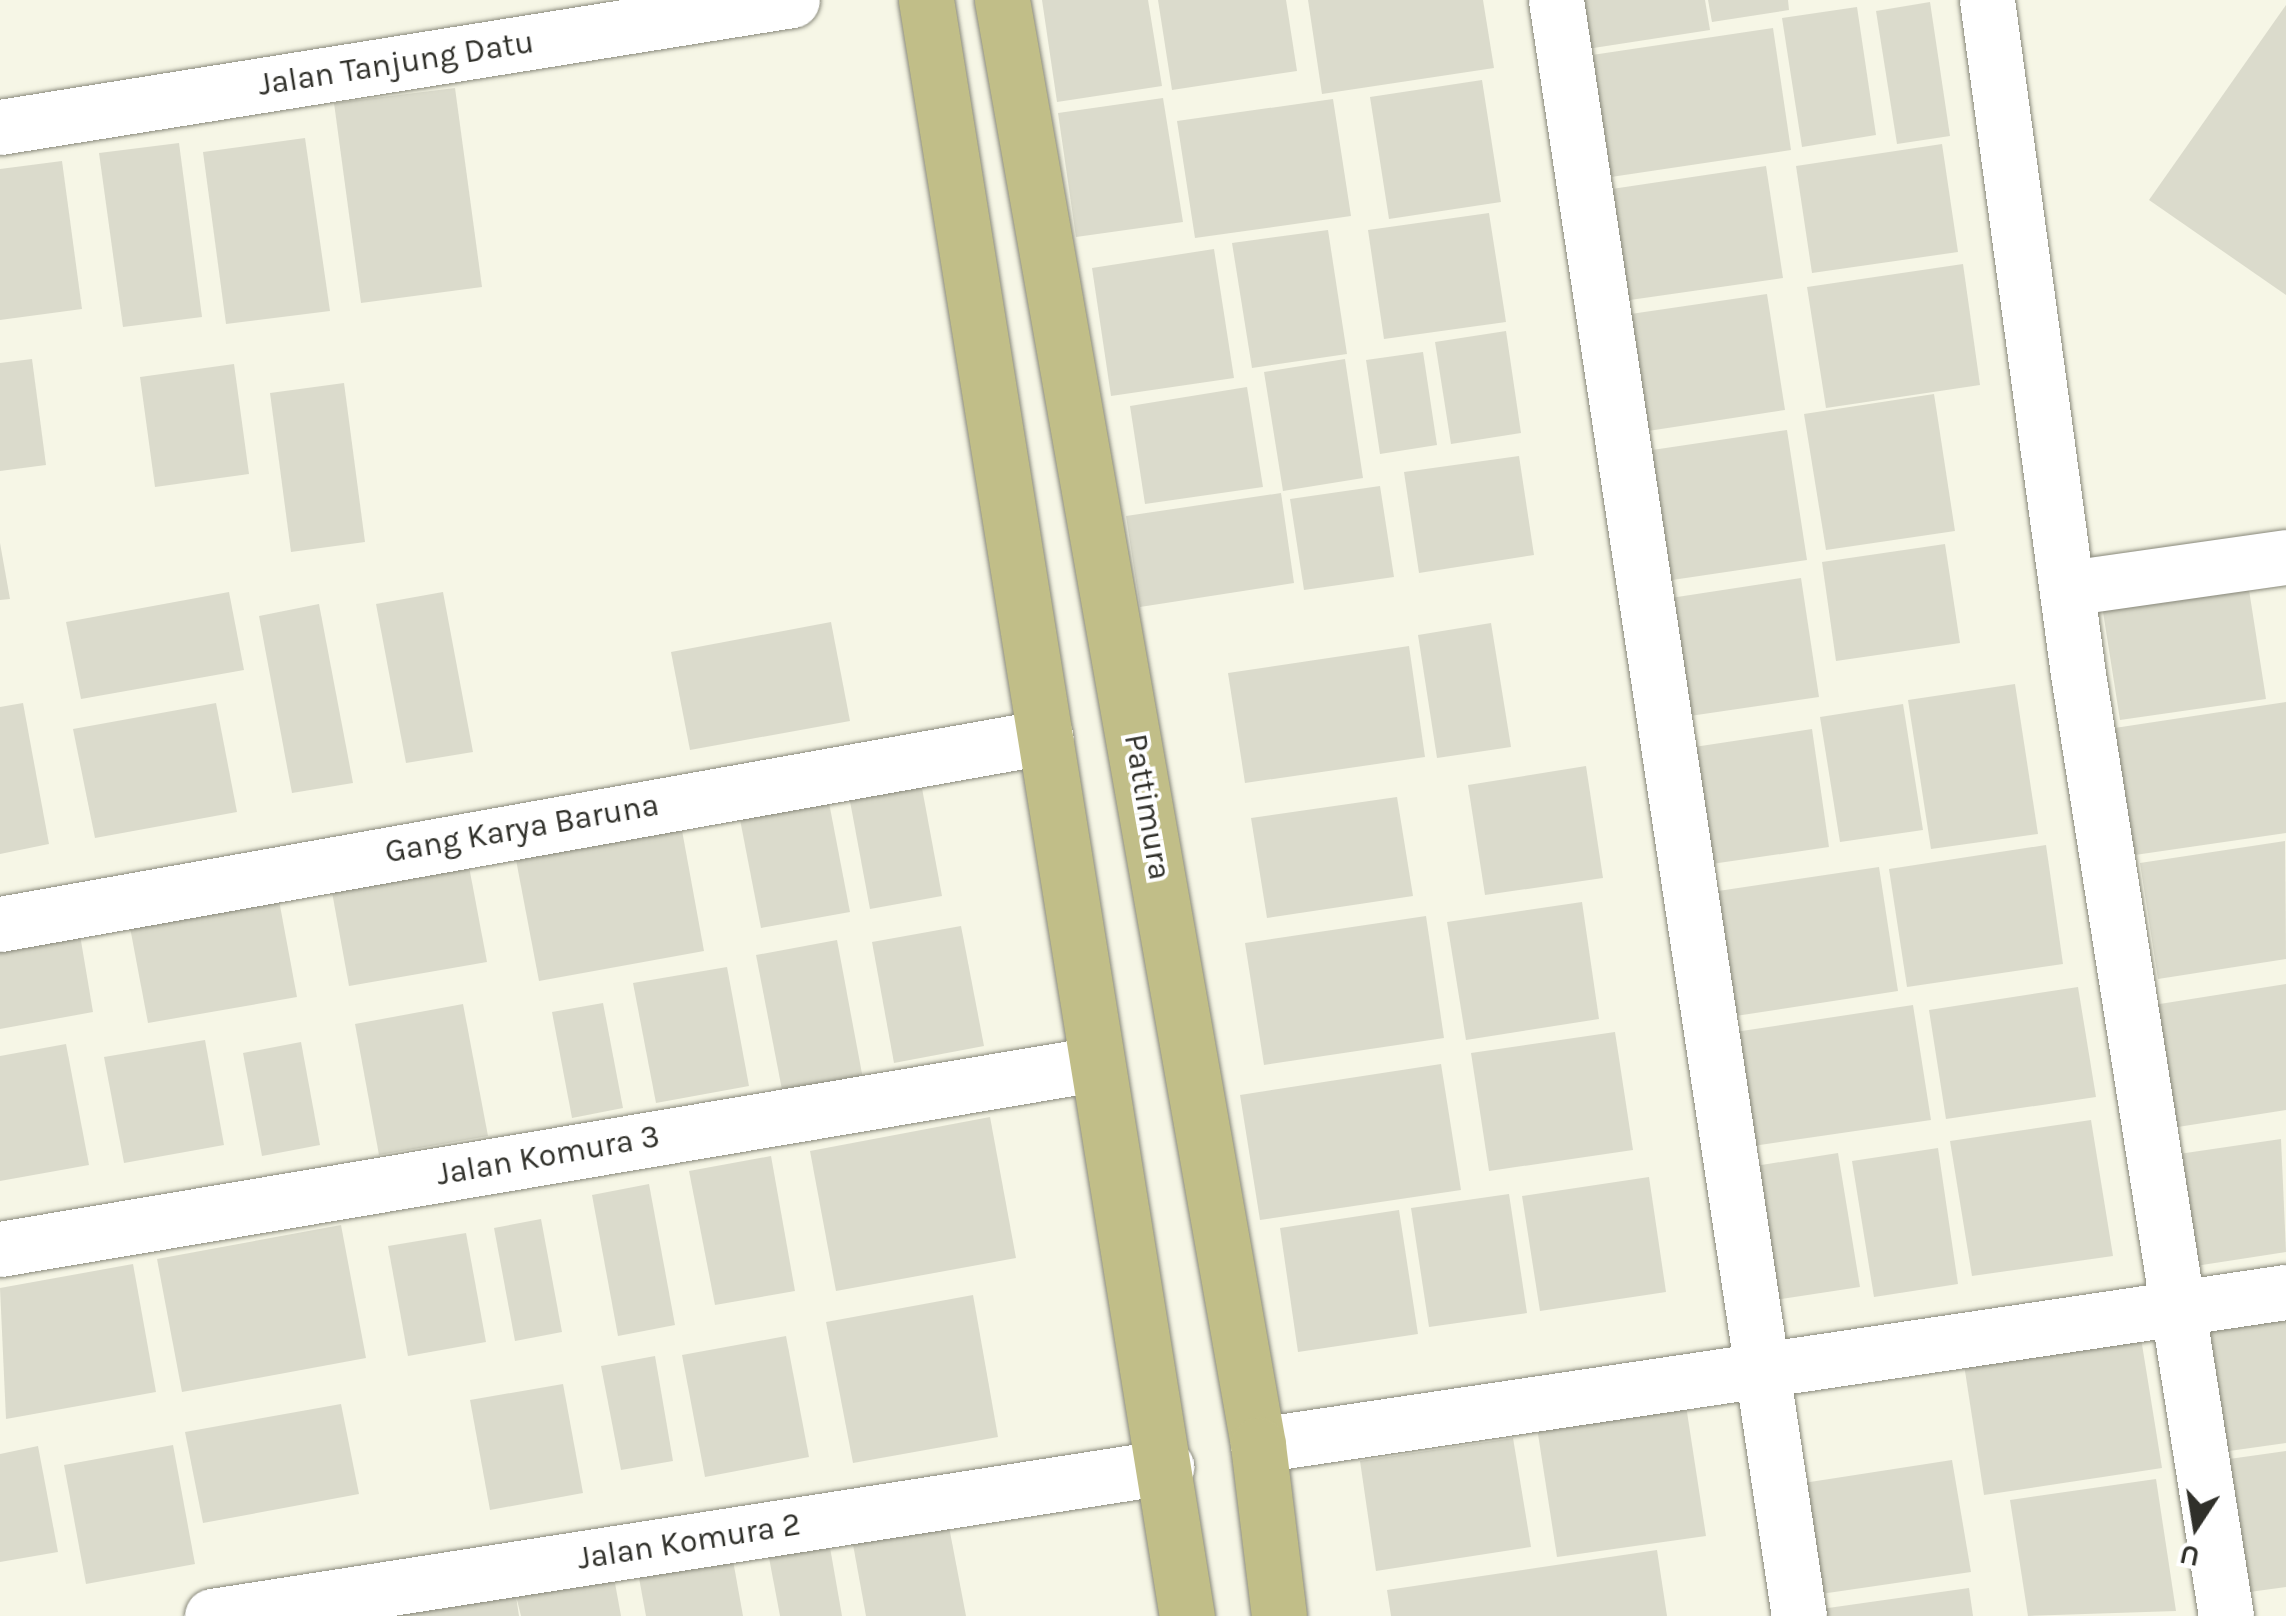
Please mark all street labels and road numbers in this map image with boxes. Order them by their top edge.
street label: Jalan Tanjung Datu [255,23,537,105]
street label: Pattimura [1115,731,1179,883]
street label: Gang Karya Baruna [382,786,662,872]
street label: Jalan Komura 3 [433,1117,663,1195]
street label: Jalan Komura 2 [575,1505,803,1579]

